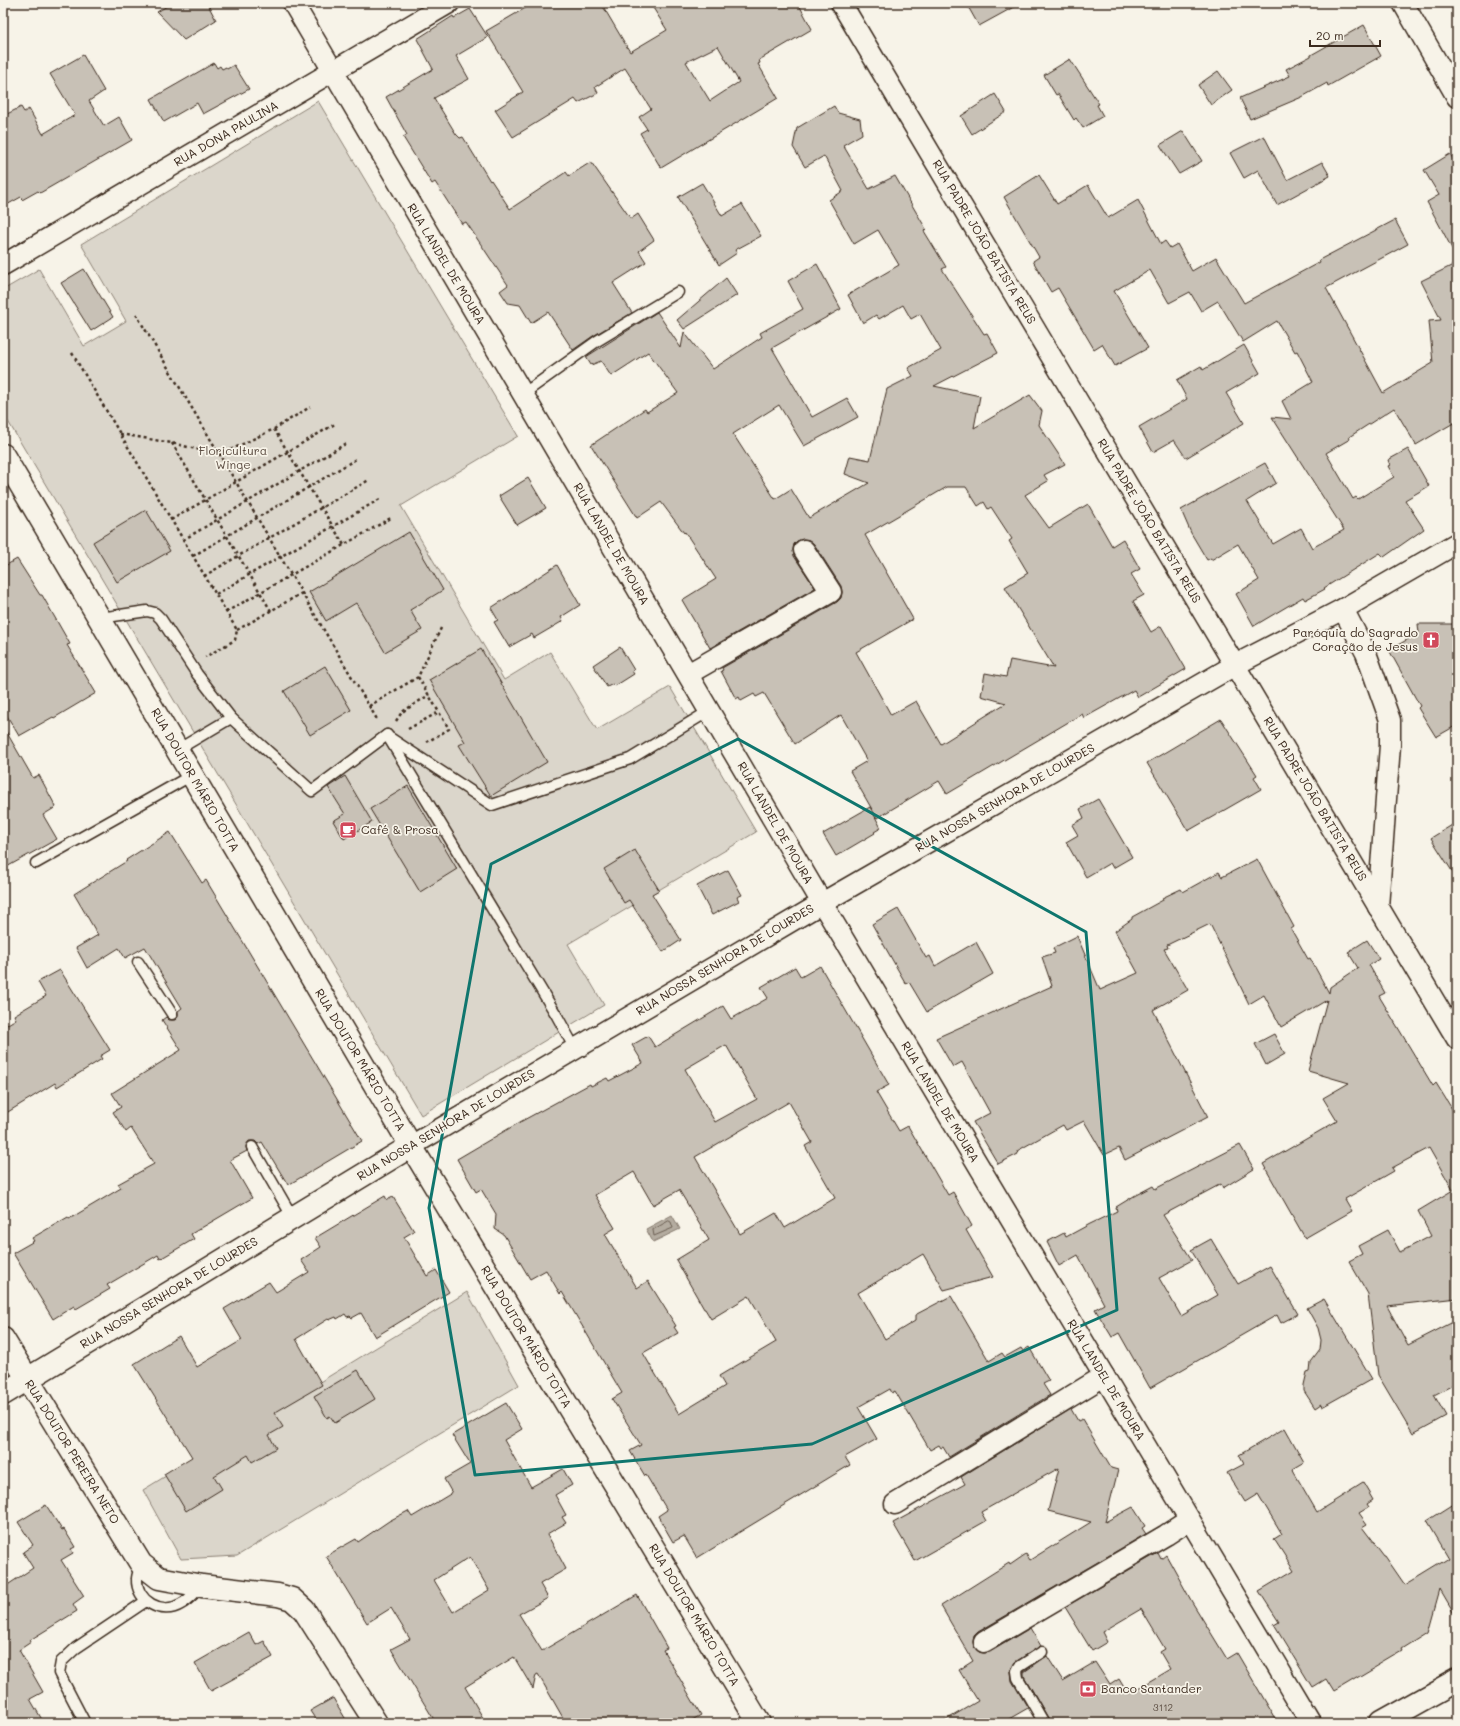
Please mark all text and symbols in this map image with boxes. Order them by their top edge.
scale bar [1310,22,1380,48]
text: 20 m [1316,27,1344,43]
street label: RUA DONA PAULINA [170,97,281,170]
street label: RUA PADRE JOÃO BATISTA REUS [929,156,1040,327]
street label: RUA LANDEL DE MOURA [404,200,489,327]
street label: RUA PADRE JOÃO BATISTA REUS [1094,435,1205,606]
park label: Floricultura Winge [199,442,267,472]
street label: RUA LANDEL DE MOURA [570,479,653,608]
place label: Paróquia do Sagrado Coração de Jesus [1293,624,1418,654]
church icon: Paróquia do Sagrado Coração de Jesus [1421,630,1441,650]
street label: RUA DOUTOR MÁRIO TOTTA [148,705,244,854]
street label: RUA PADRE JOÃO BATISTA REUS [1260,713,1371,884]
street label: RUA NOSSA SENHORA DE LOURDES [912,739,1097,855]
street label: RUA LANDEL DE MOURA [734,758,817,887]
cafe icon: Café & Prosa [338,820,358,840]
place label: Café & Prosa [361,821,439,837]
street label: RUA NOSSA SENHORA DE LOURDES [633,899,816,1019]
street label: RUA DOUTOR MÁRIO TOTTA [312,985,410,1134]
street label: RUA LANDEL DE MOURA [898,1038,983,1165]
street label: RUA NOSSA SENHORA DE LOURDES [354,1064,537,1184]
street label: RUA NOSSA SENHORA DE LOURDES [77,1232,260,1352]
street label: RUA DOUTOR MÁRIO TOTTA [478,1262,576,1411]
street label: RUA LANDEL DE MOURA [1064,1316,1149,1443]
street label: RUA DOUTOR PEREIRA NETO [22,1376,124,1527]
street label: RUA DOUTOR MÁRIO TOTTA [646,1540,744,1689]
bank icon: Banco Santander [1078,1679,1098,1699]
place label: Banco Santander [1101,1680,1202,1696]
house number: 3112 [1153,1700,1173,1714]

